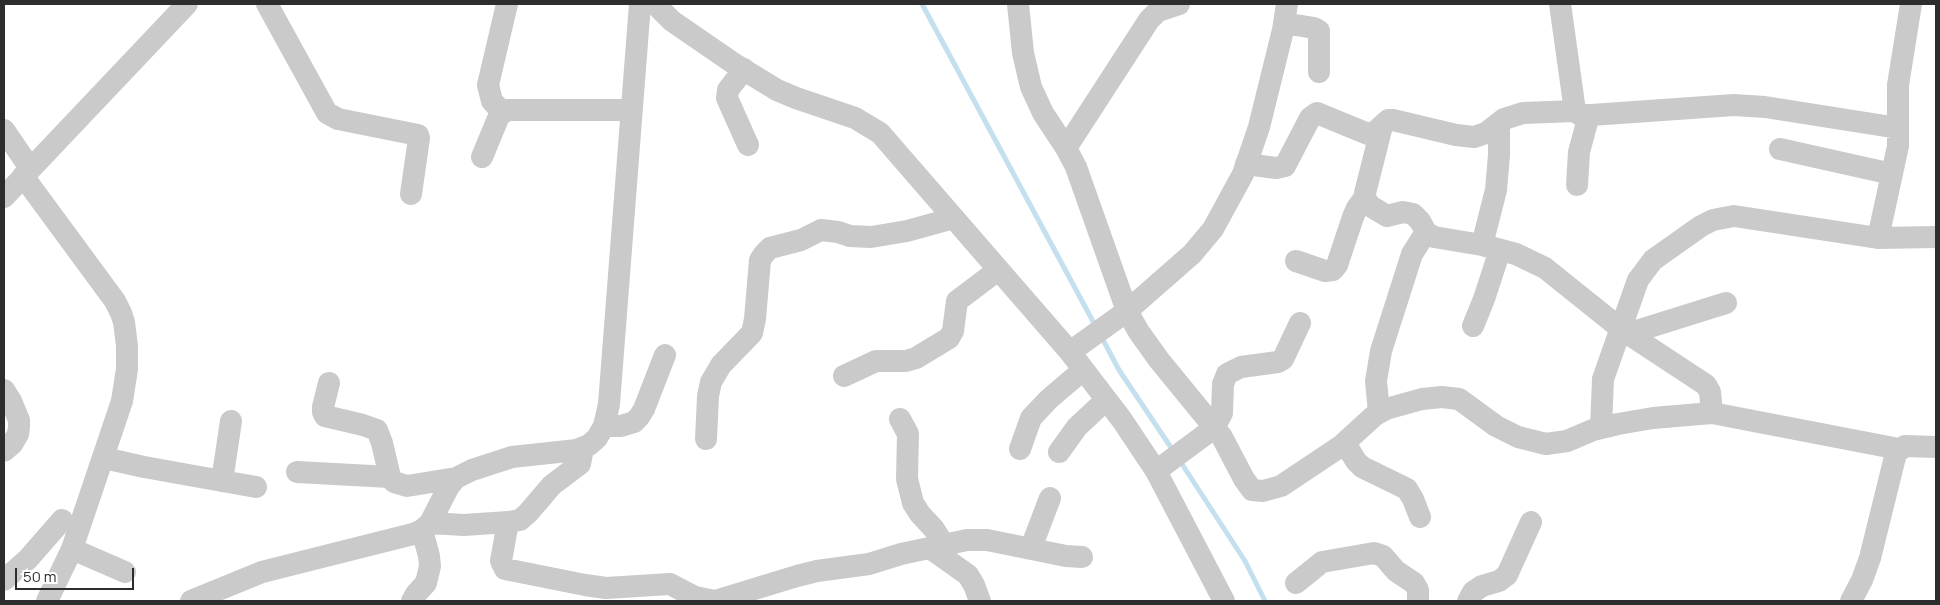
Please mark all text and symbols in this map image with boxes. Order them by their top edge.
scale bar [18,558,136,590]
text: 50 m [23,566,57,587]

